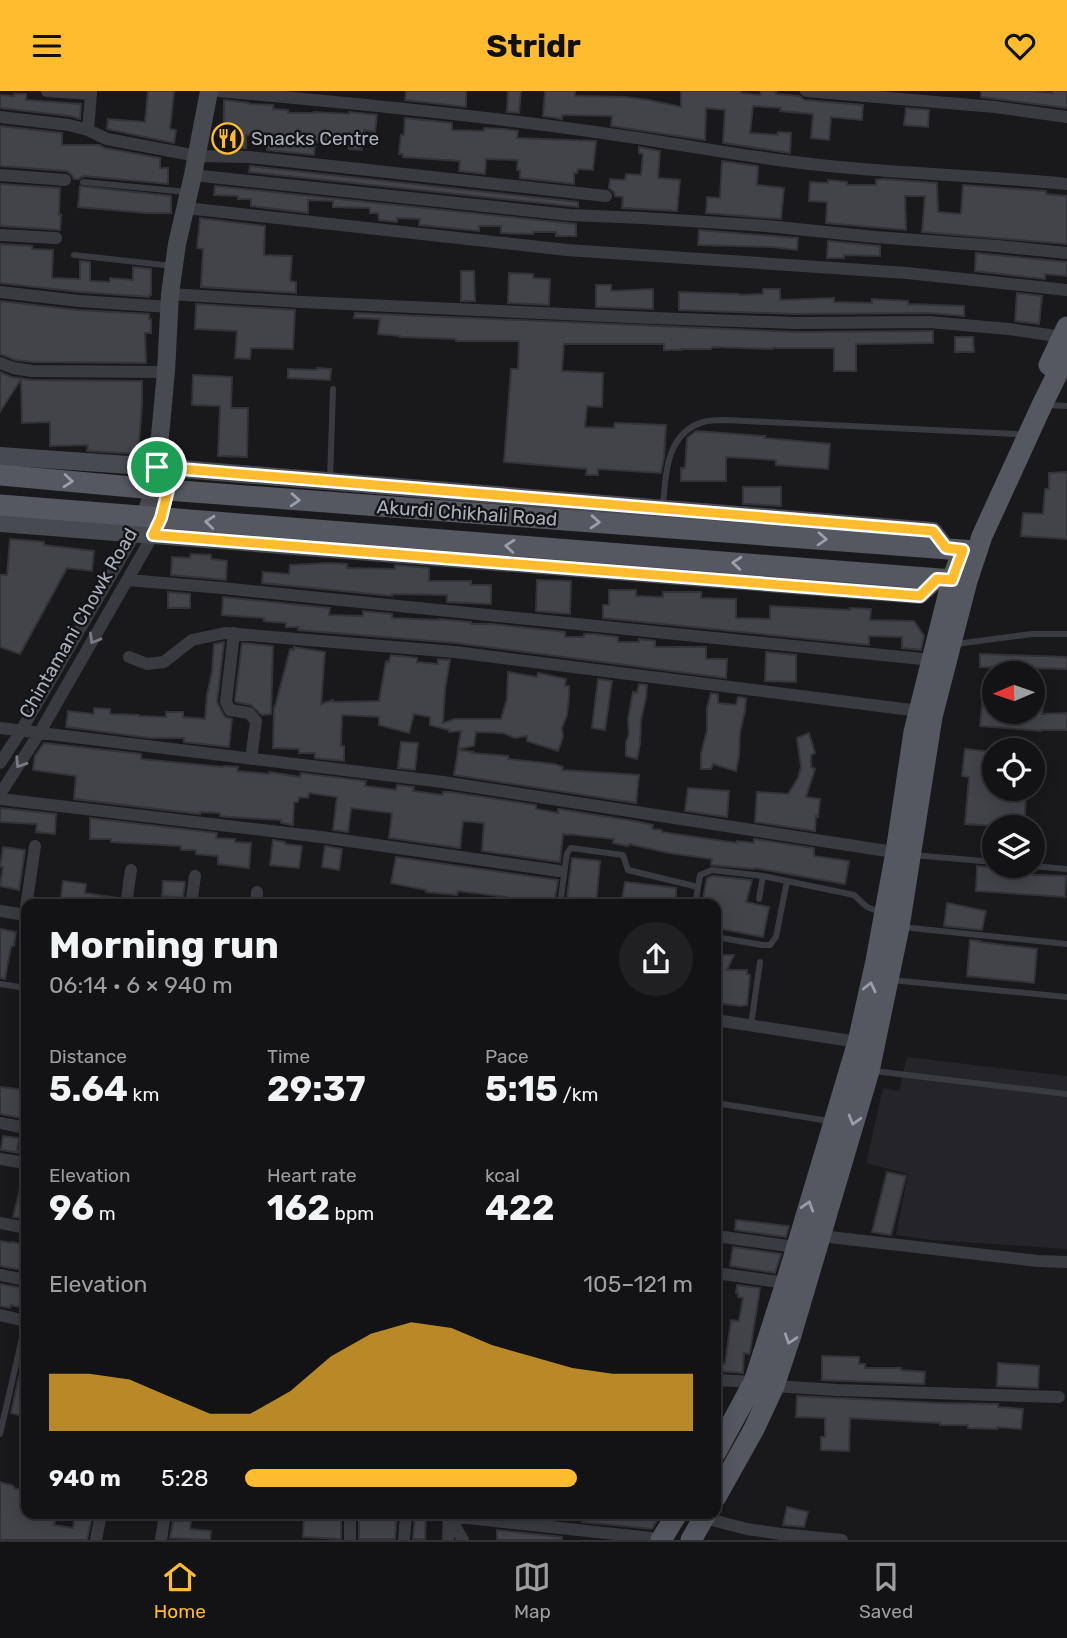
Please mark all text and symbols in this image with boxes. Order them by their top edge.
icon: menu [28,27,66,65]
text: Stridr [486,27,581,65]
icon: heart [1001,27,1039,65]
restaurant icon: Snacks Centre [211,121,245,155]
place label: Snacks Centre [251,127,379,150]
pin [127,437,187,497]
icon: arrive [138,448,176,486]
one-way arrow [63,473,74,488]
one-way arrow [289,492,300,507]
street label: Akurdi Chikhali Road [376,495,558,531]
one-way arrow [590,514,601,529]
one-way arrow [205,515,216,530]
street label: Chintamani Chowk Road [14,524,142,722]
one-way arrow [816,531,827,546]
one-way arrow [505,538,516,553]
one-way arrow [731,556,742,571]
one-way arrow [89,632,102,645]
north arrow [982,661,1045,725]
map controls [982,661,1045,878]
button: locate [982,738,1045,801]
one-way arrow [16,755,28,768]
button: layers [982,815,1045,878]
text: Morning run [49,922,279,968]
button: share [619,922,693,996]
text: 06:14 · 6 × 940 m [49,971,233,999]
one-way arrow [862,981,877,993]
text: Distance [49,1045,127,1068]
text: Time [267,1045,310,1068]
text: Pace [485,1045,529,1068]
text: 5.64 [49,1068,128,1110]
text: 29:37 [267,1068,366,1110]
text: 5:15 [485,1068,558,1110]
text: km [128,1083,159,1106]
text: /km [558,1083,598,1106]
one-way arrow [848,1114,863,1126]
text: Elevation [49,1164,130,1187]
text: Heart rate [267,1164,357,1187]
text: kcal [485,1164,520,1187]
text: 96 [49,1187,94,1229]
text: 162 [267,1187,330,1229]
text: 422 [485,1187,554,1229]
one-way arrow [800,1200,815,1212]
text: m [94,1202,116,1225]
text: bpm [330,1202,374,1225]
text: Elevation [49,1270,148,1298]
text: 105–121 m [583,1270,693,1298]
one-way arrow [784,1332,798,1344]
text: 940 m [49,1464,121,1492]
text: 5:28 [161,1464,209,1492]
tab: Home [154,1558,206,1623]
tab: Map [513,1558,551,1623]
tab: Saved [859,1558,913,1623]

